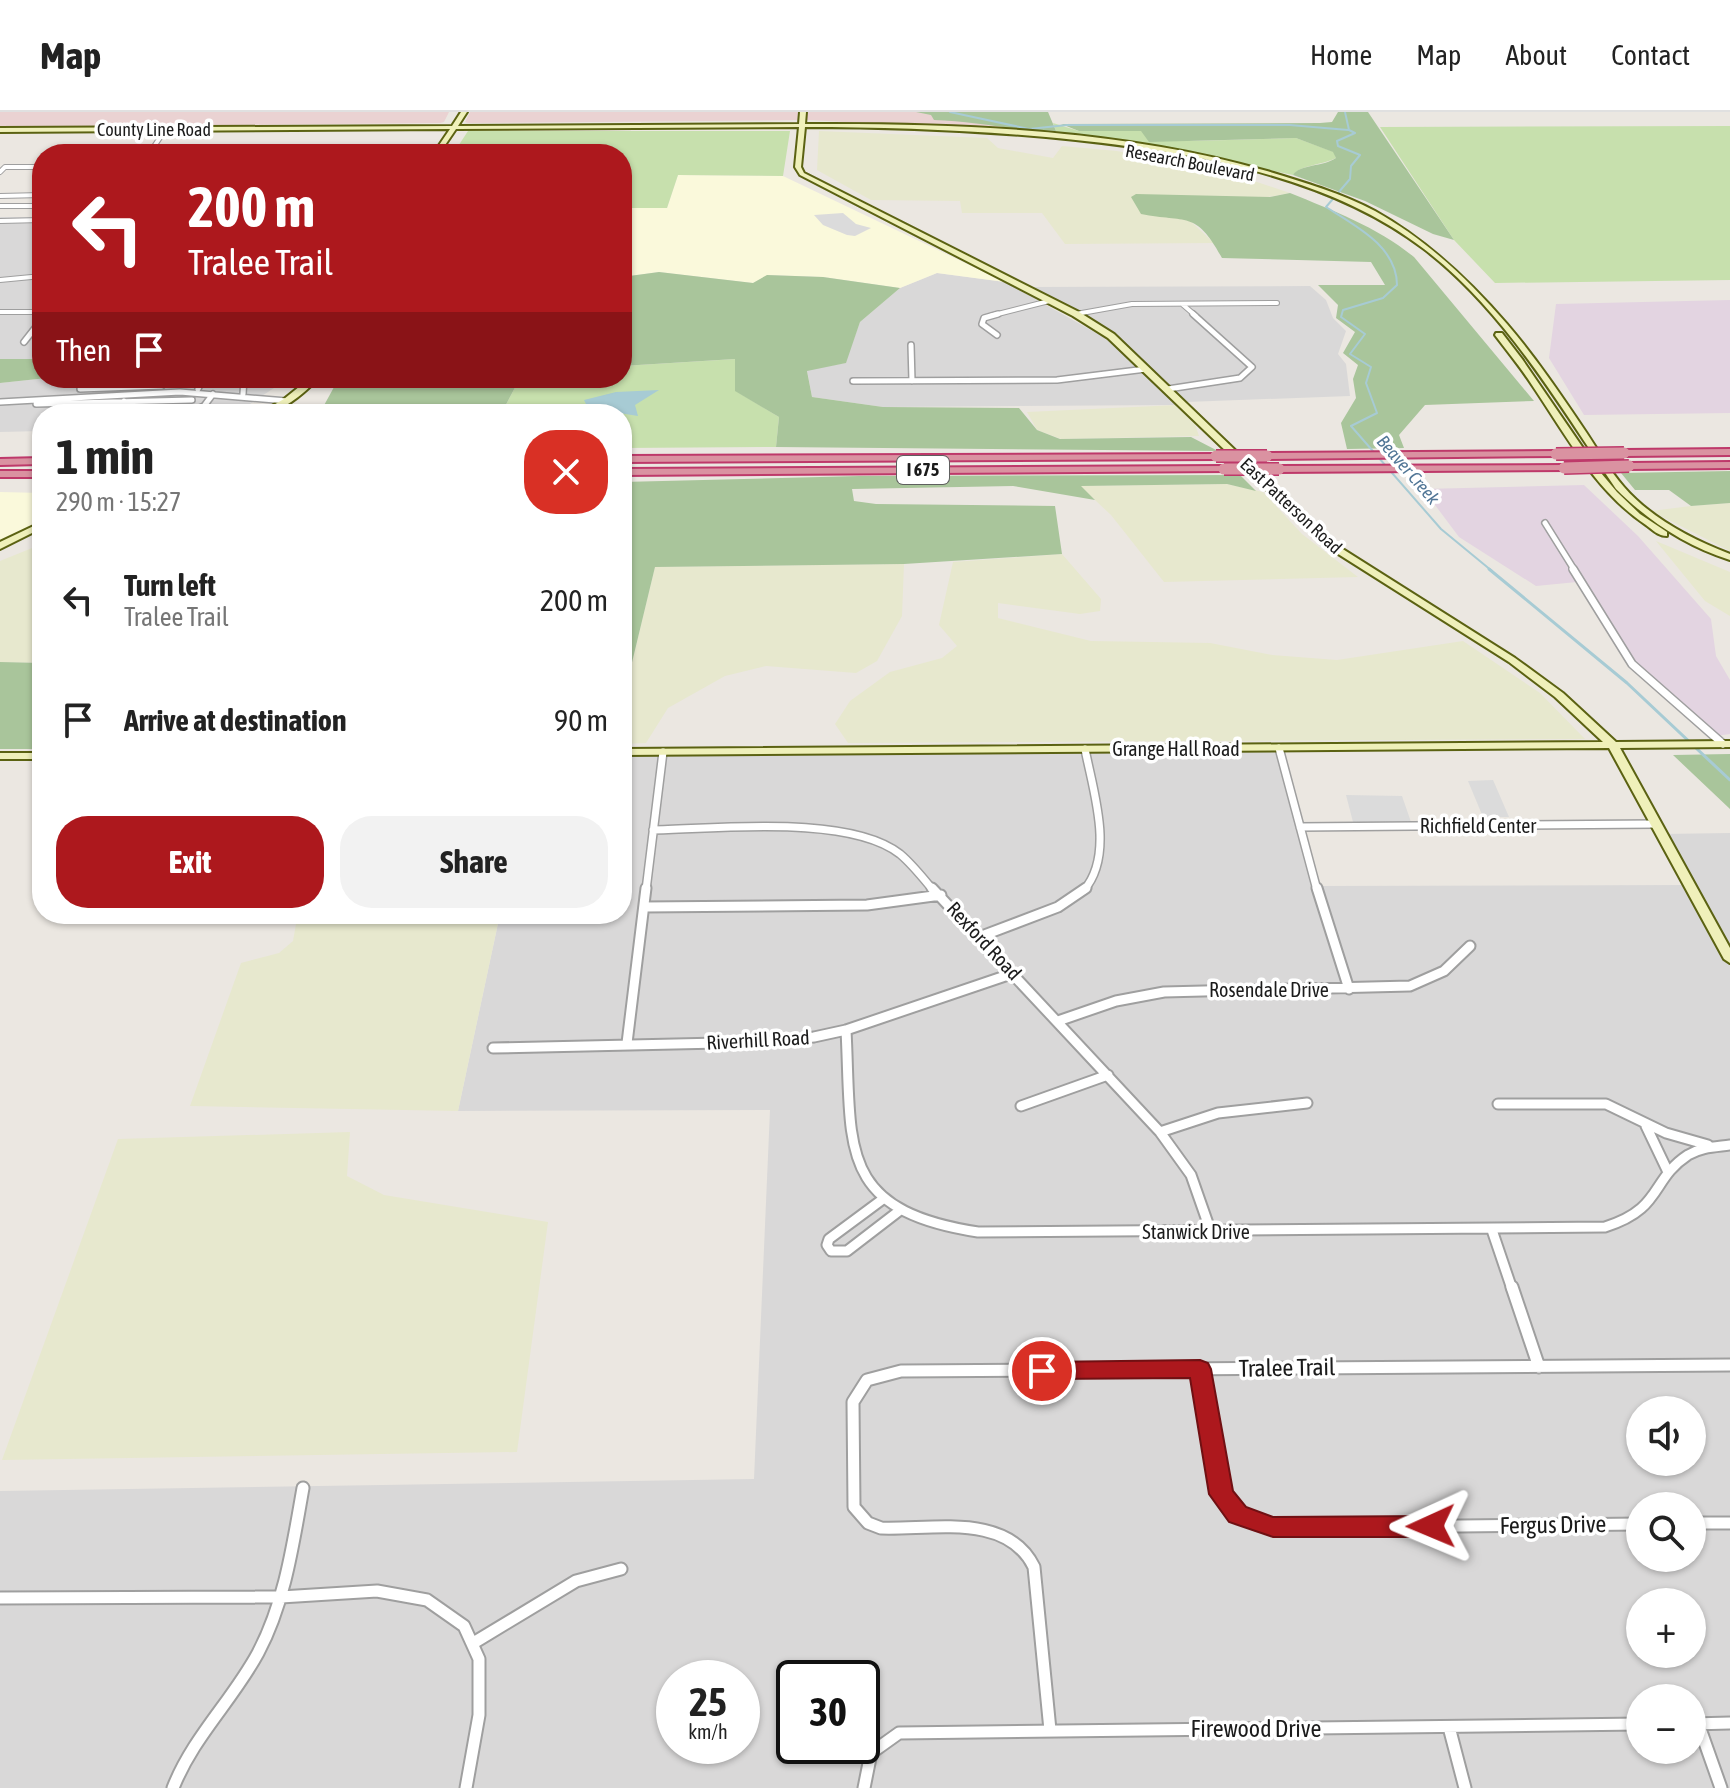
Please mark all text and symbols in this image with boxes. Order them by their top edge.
text: Map [40,34,101,77]
text: Home [1310,39,1372,71]
text: Map [1416,39,1461,71]
text: About [1505,39,1567,71]
text: Contact [1611,39,1690,71]
street label: County Line Road [97,119,211,140]
street label: Research Boulevard [1124,140,1256,185]
text: 200 m [188,175,315,239]
icon: left [56,176,160,280]
text: Tralee Trail [188,241,333,283]
icon: arrive [127,328,171,372]
text: Then [56,333,111,367]
text: 1 min [56,429,154,484]
button: close [524,430,608,514]
water label: Beaver Creek [1373,431,1445,509]
street label: East Patterson Road [1236,453,1346,558]
road number: I 675 [897,456,949,484]
text: 290 m · 15:27 [56,487,181,517]
text: Turn left [124,568,216,602]
icon: left [56,578,100,622]
text: 200 m [540,583,608,617]
text: Tralee Trail [124,602,229,632]
icon: arrive [56,698,100,742]
text: Arrive at destination [124,703,346,737]
text: 90 m [554,703,608,737]
street label: Grange Hall Road [1112,737,1240,760]
street label: Richfield Center [1420,814,1537,837]
button: Exit [56,816,324,908]
button: Share [340,816,608,908]
street label: Rexford Road [942,897,1026,984]
street label: Rosendale Drive [1209,978,1329,1001]
street label: Riverhill Road [706,1025,810,1054]
street label: Stanwick Drive [1142,1220,1250,1243]
pin [1008,1337,1076,1405]
icon: arrive [1020,1349,1064,1393]
street label: Tralee Trail [1238,1353,1336,1382]
map controls [1626,1396,1706,1764]
button: sound [1626,1396,1706,1476]
position arrow [1389,1484,1473,1568]
button: search [1626,1492,1706,1572]
street label: Fergus Drive [1499,1510,1607,1539]
button: + [1626,1588,1706,1668]
speed limit sign: 30 [776,1660,880,1764]
text: 25 [689,1679,727,1724]
button: − [1626,1684,1706,1764]
street label: Firewood Drive [1191,1715,1321,1742]
text: km/h [688,1720,728,1743]

